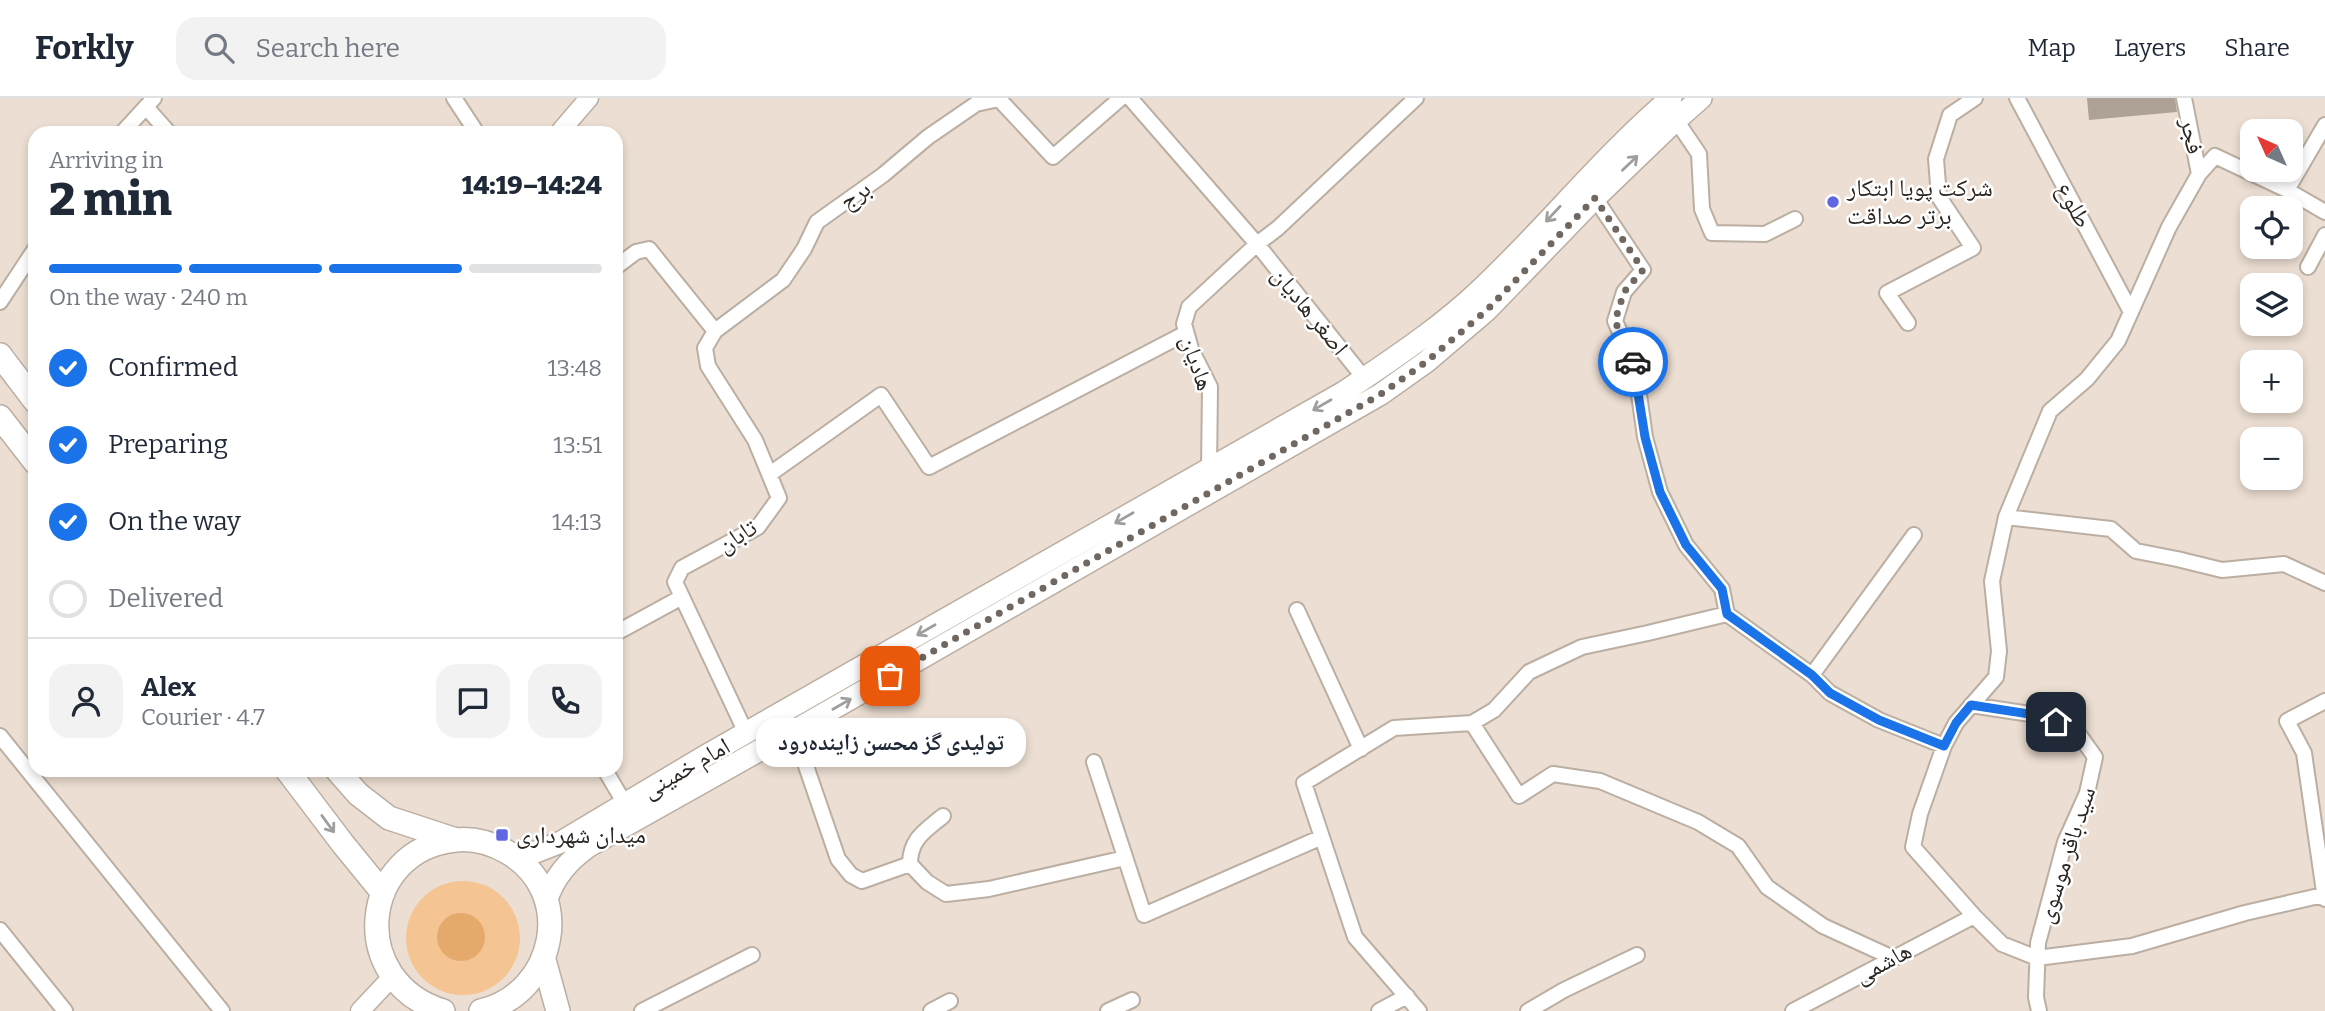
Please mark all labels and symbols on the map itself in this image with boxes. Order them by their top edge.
street label: فجر [2175,115,2209,156]
north arrow [2240,119,2303,182]
one-way arrow [1622,155,1639,172]
street label: برج [834,174,877,216]
place label: شرکت پویا ابتکار برتر صداقت [1846,174,1993,230]
street label: طلوع [2050,177,2098,233]
marker: شرکت پویا ابتکار برتر صداقت [1825,194,1841,210]
one-way arrow [1544,205,1561,222]
street label: اصغر هادیان [1266,261,1354,361]
courier [1598,327,1668,397]
street label: هادیان [1175,332,1219,394]
one-way arrow [1312,398,1332,412]
one-way arrow [1114,512,1135,525]
street label: تابان [712,513,762,559]
one-way arrow [917,623,937,637]
pin [860,646,920,706]
pin [2026,692,2086,752]
one-way arrow [831,697,851,711]
callout: تولیدی گز محسن زاینده‌رود [755,718,1025,767]
street label: امام خمینی [637,732,736,806]
street label: سید باقر موسوی [2031,783,2101,927]
one-way arrow [321,814,336,833]
place label: میدان شهرداری [516,821,646,849]
marker: میدان شهرداری [494,827,510,843]
street label: هاشمی [1850,936,1916,990]

